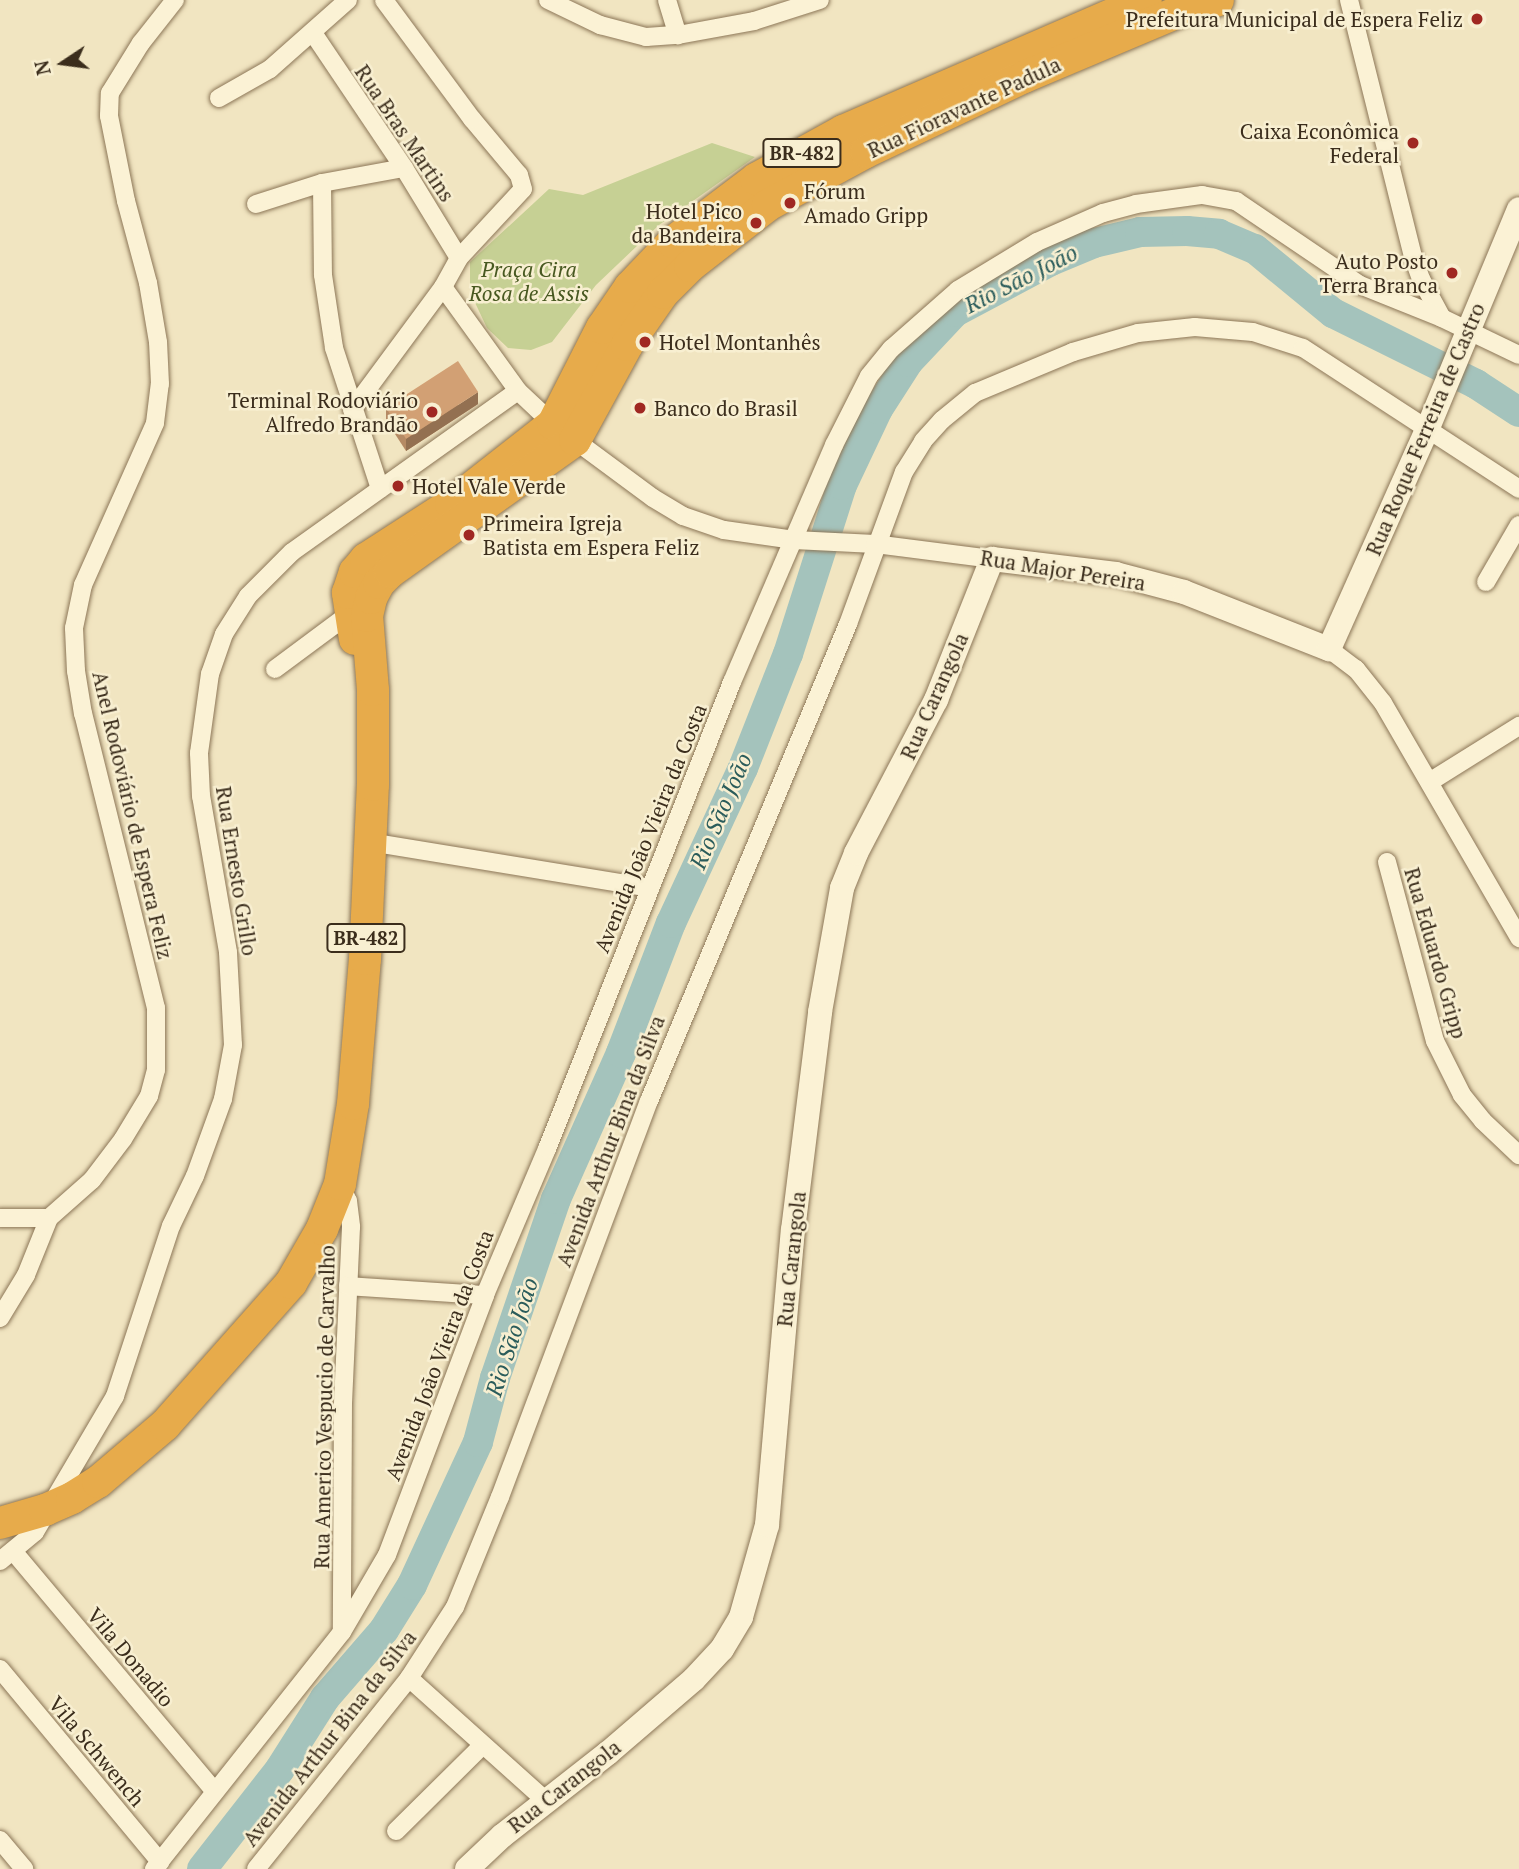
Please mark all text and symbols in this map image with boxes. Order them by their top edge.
place label: Prefeitura Municipal de Espera Feliz [1126,6,1463,32]
marker: Prefeitura Municipal de Espera Feliz [1469,11,1485,27]
north arrow [28,28,98,98]
street label: Rua Fioravante Padula [863,51,1065,163]
text: N [28,58,56,78]
street label: Rua Bras Martins [350,60,460,206]
place label: Caixa Econômica Federal [1240,118,1399,168]
marker: Caixa Econômica Federal [1405,135,1421,151]
road number: BR-482 [762,138,842,168]
place label: Fórum Amado Gripp [804,178,928,228]
marker: Fórum Amado Gripp [782,195,798,211]
place label: Hotel Pico da Bandeira [631,198,742,248]
marker: Hotel Pico da Bandeira [748,215,764,231]
water label: Rio São João [960,239,1082,319]
place label: Auto Posto Terra Branca [1319,248,1438,298]
park label: Praça Cira Rosa de Assis [469,256,589,306]
marker: Auto Posto Terra Branca [1444,265,1460,281]
street label: Rua Roque Ferreira de Castro [1360,299,1490,559]
place label: Hotel Montanhês [659,329,821,355]
marker: Hotel Montanhês [637,334,653,350]
place label: Terminal Rodoviário Alfredo Brandão [228,387,418,437]
place label: Banco do Brasil [654,395,798,421]
marker: Banco do Brasil [632,400,648,416]
marker: Terminal Rodoviário Alfredo Brandão [424,404,440,420]
place label: Hotel Vale Verde [412,473,567,499]
marker: Hotel Vale Verde [390,478,406,494]
place label: Primeira Igreja Batista em Espera Feliz [483,510,699,560]
marker: Primeira Igreja Batista em Espera Feliz [461,527,477,543]
street label: Rua Major Pereira [979,545,1147,595]
street label: Rua Carangola [895,629,973,763]
street label: Anel Rodoviário de Espera Feliz [88,669,178,961]
street label: Avenida João Vieira da Costa [588,700,712,956]
water label: Rio São João [684,749,758,873]
street label: Rua Ernesto Grillo [211,785,263,957]
street label: Rua Eduardo Gripp [1400,865,1472,1041]
road number: BR-482 [326,922,406,954]
street label: Avenida Arthur Bina da Silva [550,1012,670,1270]
street label: Rua Carangola [771,1190,811,1328]
street label: Avenida João Vieira da Costa [379,1226,499,1484]
street label: Rua Americo Vespucio de Carvalho [309,1244,339,1570]
water label: Rio São João [480,1274,544,1400]
street label: Vila Donadio [82,1602,180,1712]
street label: Avenida Arthur Bina da Silva [237,1625,421,1851]
street label: Vila Schwench [44,1691,150,1811]
street label: Rua Carangola [503,1734,625,1838]

